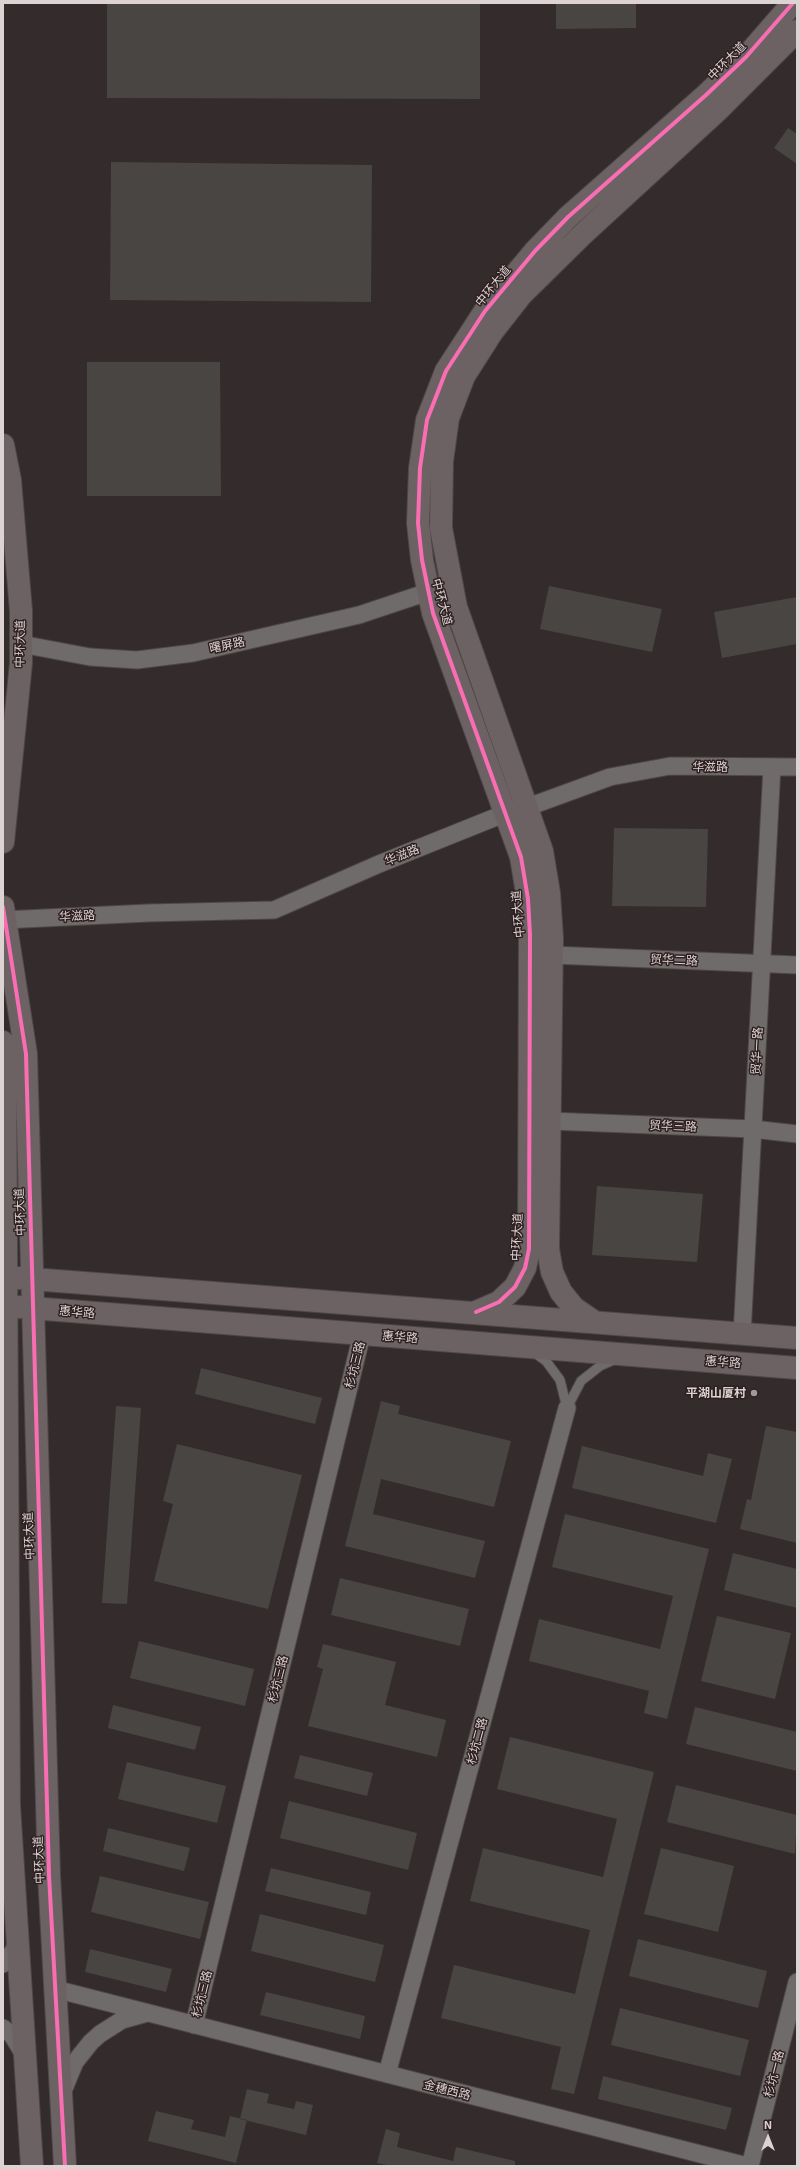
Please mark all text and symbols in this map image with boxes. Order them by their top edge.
street label: 中环大道 [705,39,749,83]
street label: 中环大道 [472,263,514,309]
street label: 中环大道 [429,577,455,627]
street label: 中环大道 [12,620,28,668]
street label: 曙屏路 [208,634,246,656]
street label: 华滋路 [692,760,728,774]
street label: 华滋路 [383,842,421,868]
street label: 中环大道 [509,889,527,939]
street label: 华滋路 [59,908,95,924]
street label: 贸华二路 [650,952,698,968]
street label: 贸华一路 [749,1027,765,1075]
street label: 贸华三路 [649,1118,697,1134]
street label: 中环大道 [12,1188,28,1236]
street label: 中环大道 [509,1213,525,1261]
street label: 惠华路 [58,1303,96,1321]
street label: 惠华路 [382,1329,418,1345]
street label: 杉坑三路 [342,1340,368,1390]
street label: 惠华路 [705,1354,741,1370]
place label: 平湖山厦村 [686,1386,746,1400]
marker: 平湖山厦村 [749,1388,759,1398]
street label: 中环大道 [21,1512,37,1560]
street label: 杉坑三路 [265,1654,291,1704]
street label: 杉坑二路 [464,1716,490,1766]
street label: 中环大道 [31,1836,47,1884]
street label: 杉坑三路 [189,1969,215,2019]
street label: 杉坑一路 [761,2049,787,2099]
street label: 金穗西路 [422,2077,472,2103]
north arrow [748,2117,788,2157]
text: N [764,2118,772,2131]

